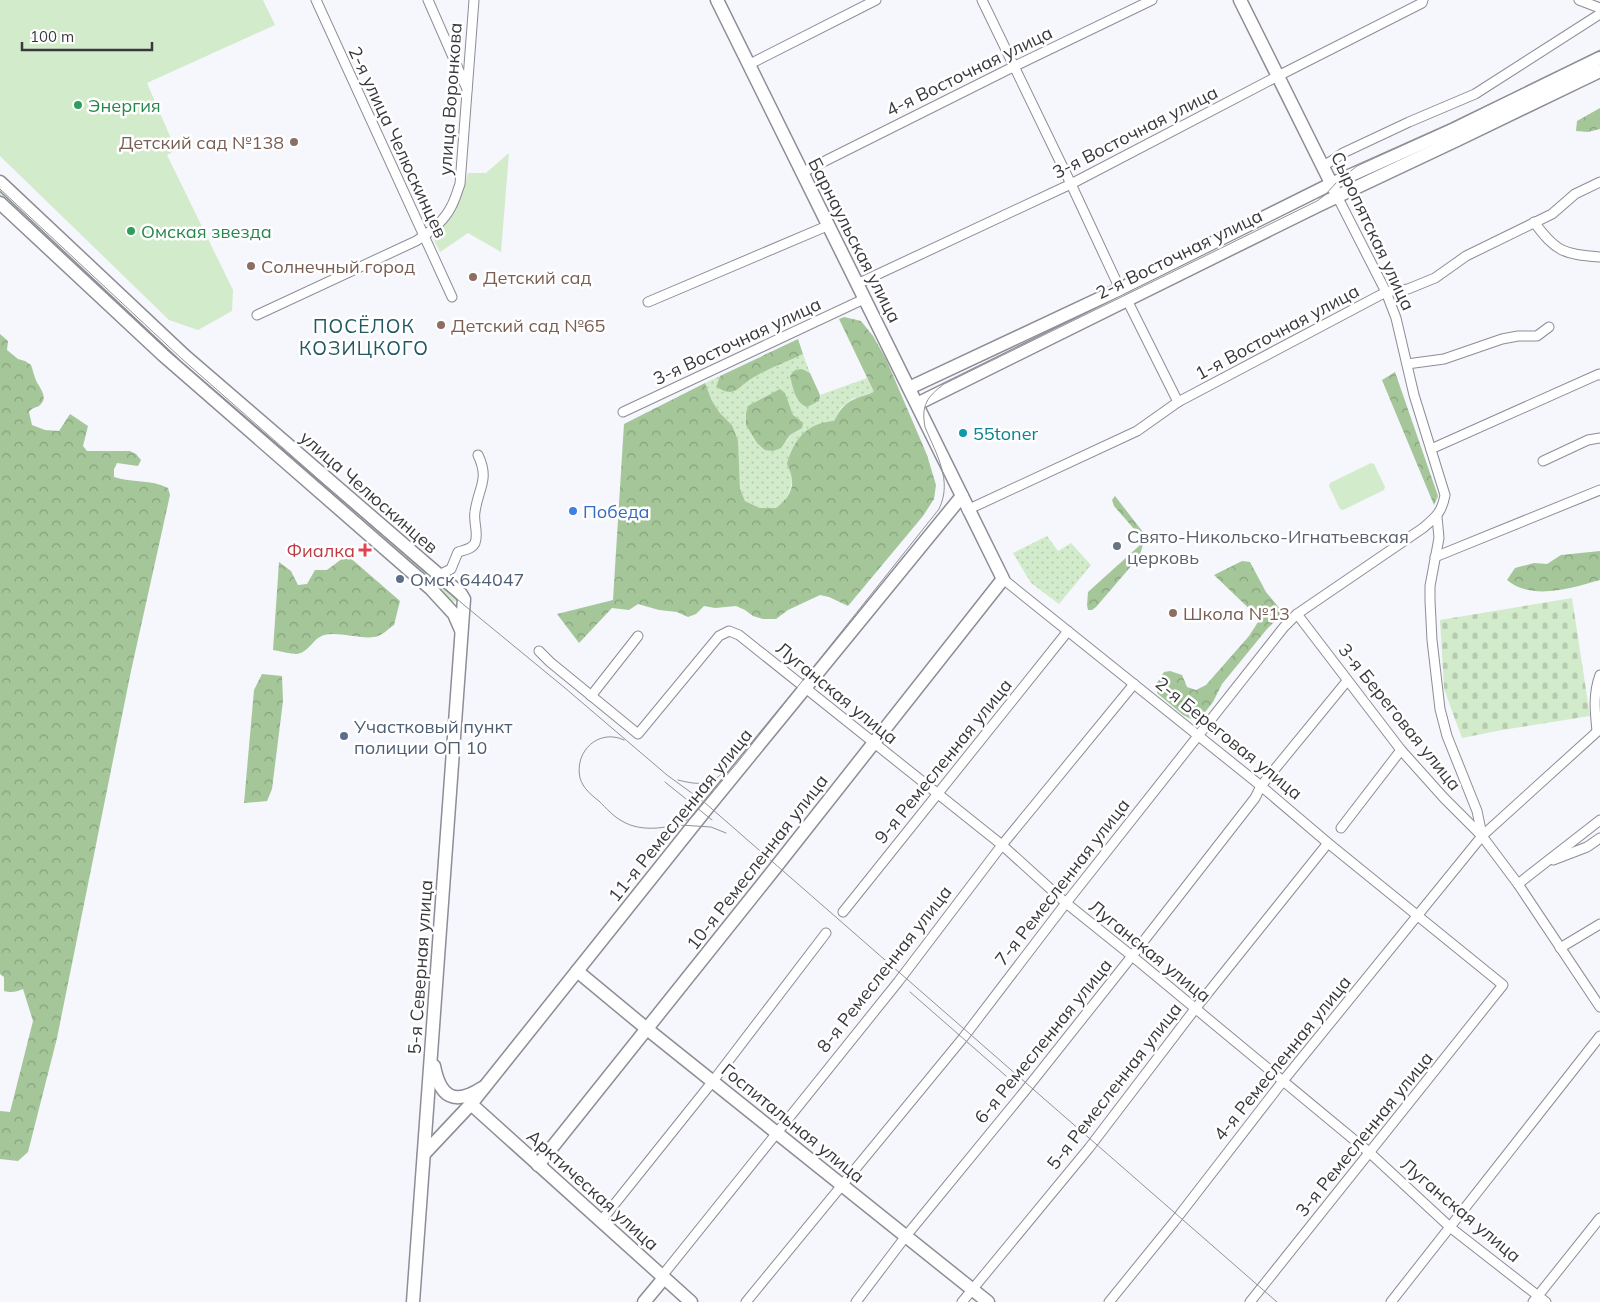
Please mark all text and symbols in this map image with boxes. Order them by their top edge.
scale bar [22,20,152,52]
street label: 4-я Восточная улица [882,21,1056,121]
street label: улица Воронкова [433,22,467,176]
text: 100 m [30,27,74,46]
street label: 2-я улица Челюскинцев [343,43,453,241]
street label: 3-я Восточная улица [1049,80,1221,184]
place label: Энергия [88,94,161,117]
marker: Энергия [72,99,84,111]
place label: Детский сад №138 [119,131,284,154]
marker: Детский сад №138 [288,136,300,148]
street label: Сыропятская улица [1326,148,1420,314]
street label: Барнаульская улица [803,154,907,326]
street label: 2-я Восточная улица [1092,204,1266,304]
place label: Омская звезда [141,220,272,243]
marker: Омская звезда [125,225,137,237]
place label: Солнечный город [261,255,415,278]
marker: Солнечный город [245,260,257,272]
place label: Детский сад [483,266,592,289]
marker: Детский сад [467,271,479,283]
street label: 1-я Восточная улица [1191,279,1363,385]
street label: 3-я Восточная улица [649,292,825,390]
district label: ПОСЁЛОК КОЗИЦКОГО [299,314,429,360]
place label: Детский сад №65 [451,314,606,337]
marker: Детский сад №65 [435,319,447,331]
place label: 55toner [973,422,1038,445]
street label: улица Челюскинцев [295,426,443,558]
marker: 55toner [957,427,969,439]
place label: Победа [583,500,650,523]
marker: Победа [567,505,579,517]
place label: Свято-Никольско-Игнатьевская церковь [1127,525,1409,569]
place label: Фиалка [286,539,355,562]
marker: Свято-Никольско-Игнатьевская церковь [1111,540,1123,552]
marker: Фиалка [359,544,371,556]
place label: Омск 644047 [410,568,524,591]
marker: Омск 644047 [394,573,406,585]
place label: Школа №13 [1183,602,1290,625]
marker: Школа №13 [1167,607,1179,619]
street label: Луганская улица [771,637,903,749]
street label: 3-я Береговая улица [1334,639,1466,795]
street label: 2-я Береговая улица [1151,672,1307,804]
street label: 9-я Ремесленная улица [869,674,1017,848]
place label: Участковый пункт полиции ОП 10 [353,715,513,759]
street label: 11-я Ремесленная улица [603,724,757,906]
marker: Участковый пункт полиции ОП 10 [338,730,350,742]
street label: 10-я Ремесленная улица [681,770,833,954]
street label: 7-я Ремесленная улица [990,794,1134,970]
street label: 5-я Северная улица [402,879,438,1055]
street label: 8-я Ремесленная улица [812,881,956,1057]
street label: Луганская улица [1084,895,1216,1007]
street label: 6-я Ремесленная улица [969,954,1117,1128]
street label: 4-я Ремесленная улица [1208,971,1356,1145]
street label: 5-я Ремесленная улица [1042,998,1186,1174]
street label: 3-я Ремесленная улица [1290,1047,1438,1221]
street label: Госпитальная улица [717,1058,869,1188]
street label: Арктическая улица [522,1125,664,1255]
street label: Луганская улица [1396,1153,1526,1267]

